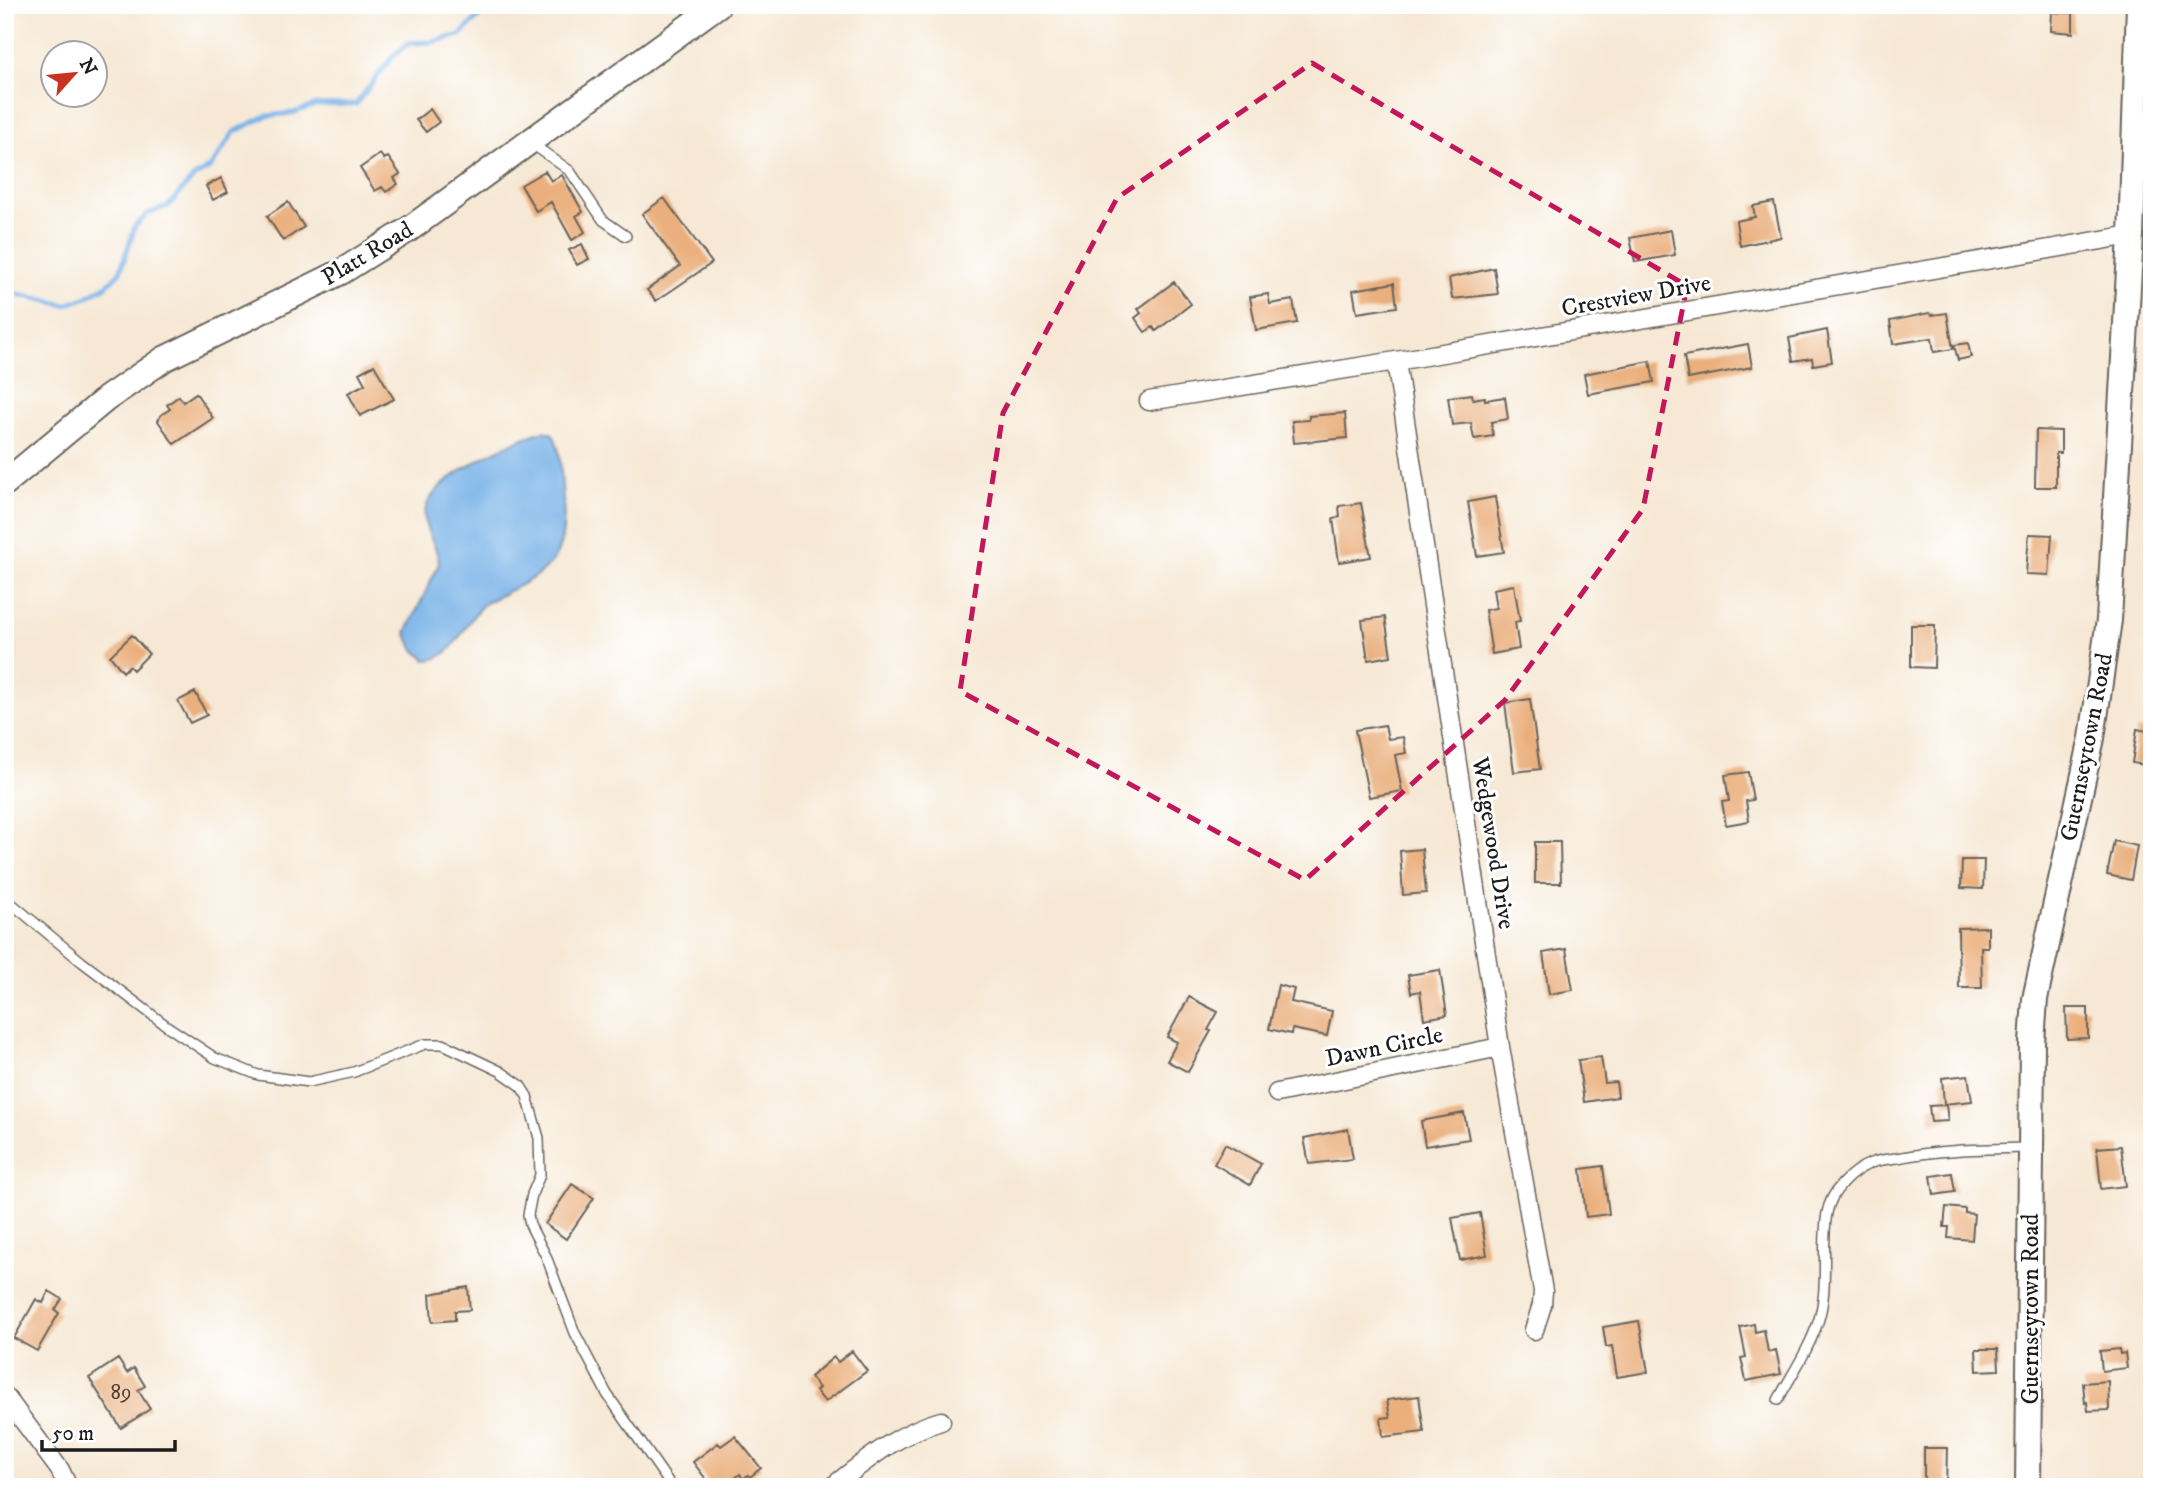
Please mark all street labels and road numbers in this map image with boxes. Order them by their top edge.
street label: Platt Road [316,215,419,293]
street label: Crestview Drive [1559,268,1713,324]
street label: Guernseytown Road [2054,650,2120,844]
street label: Wedgewood Drive [1464,754,1521,931]
street label: Dawn Circle [1323,1020,1446,1074]
street label: Guernseytown Road [2016,1213,2046,1405]

